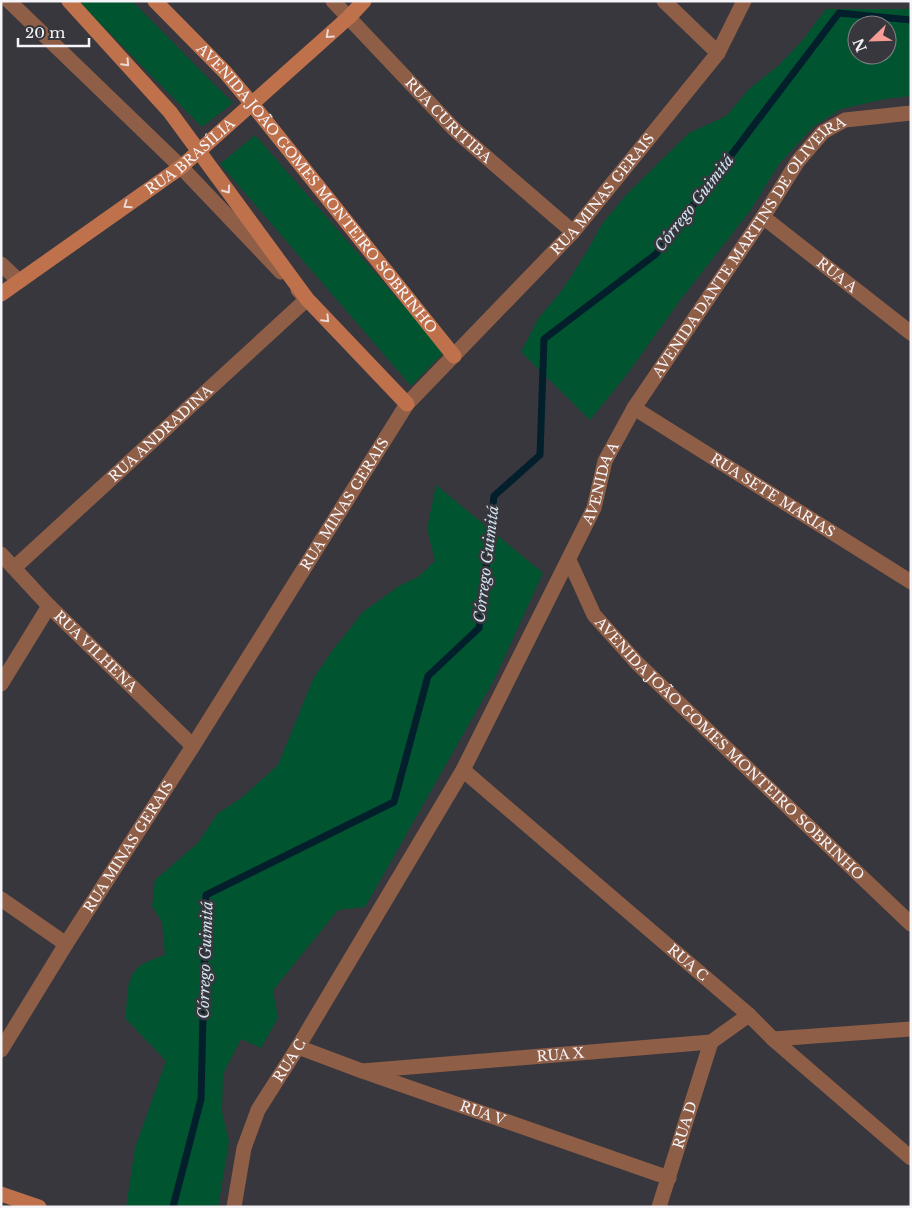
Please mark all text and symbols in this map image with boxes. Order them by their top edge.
scale bar [18,15,89,47]
north arrow [847,15,897,65]
text: 20 m [25,23,65,42]
one-way arrow [325,29,334,38]
text: N [849,36,871,55]
street label: AVENIDA JOÃO GOMES MONTEIRO SOBRINHO [192,39,441,337]
one-way arrow [120,57,129,66]
street label: RUA CURITIBA [401,74,496,167]
street label: AVENIDA DANTE MARTINS DE OLIVEIRA [648,112,849,382]
street label: RUA BRASÍLIA [142,114,239,198]
street label: RUA MINAS GERAIS [547,130,658,259]
water label: Córrego Guimitá [650,151,738,255]
one-way arrow [221,184,230,194]
one-way arrow [123,199,133,208]
street label: RUA A [813,253,861,297]
one-way arrow [320,313,329,322]
street label: RUA ANDRADINA [105,381,216,486]
street label: RUA MINAS GERAIS [296,434,393,574]
street label: AVENIDA A [578,439,623,528]
street label: RUA SETE MARIAS [707,449,839,541]
water label: Córrego Guimitá [469,504,503,624]
street label: RUA VILHENA [50,607,141,696]
street label: AVENIDA JOÃO GOMES MONTEIRO SOBRINHO [590,613,868,884]
street label: RUA MINAS GERAIS [80,777,177,916]
water label: Córrego Guimitá [193,901,217,1019]
street label: RUA C [664,940,712,985]
street label: RUA C [269,1036,310,1085]
street label: RUA X [536,1044,585,1065]
street label: RUA V [457,1097,509,1130]
street label: RUA D [669,1099,701,1151]

